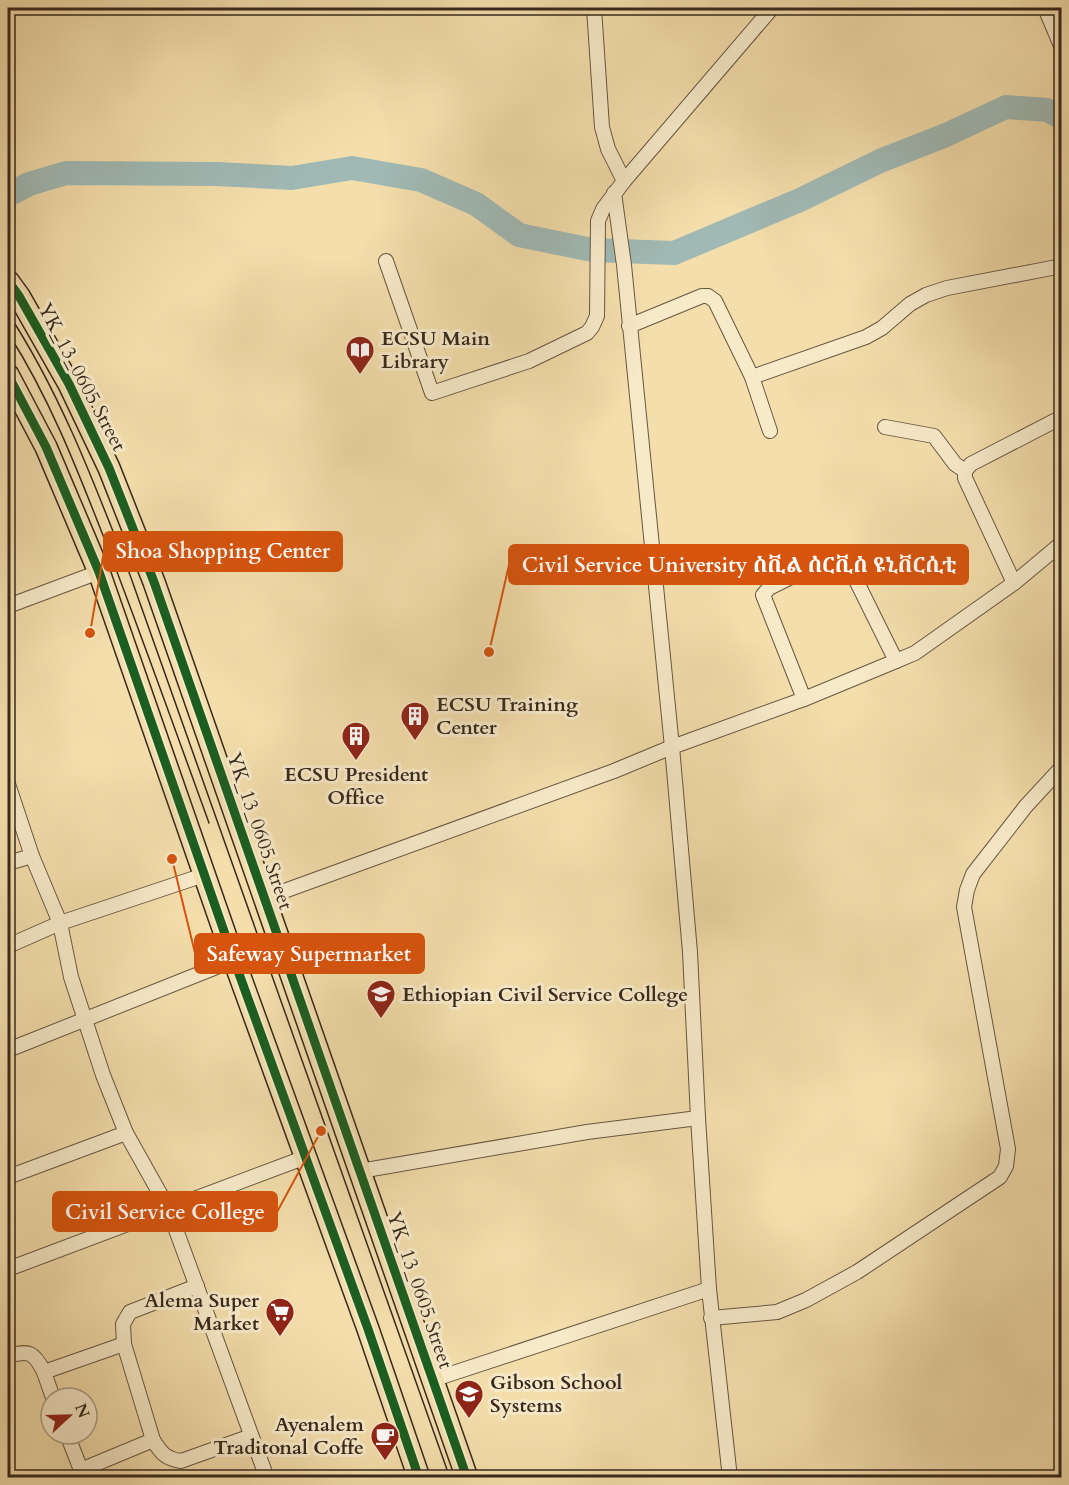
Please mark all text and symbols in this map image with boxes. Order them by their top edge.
street label: YK_13_0605 Street [31,298,133,457]
place label: ECSU Main Library [381,325,490,375]
library icon: ECSU Main Library [344,334,376,376]
callout: Shoa Shopping Center [104,532,342,571]
text: Shoa Shopping Center [116,537,331,566]
callout: Civil Service University ስቪል ሰርቪስ ዩኒቨርሲቲ [509,545,968,584]
text: Civil Service University ስቪል ሰርቪስ ዩኒቨርሲቲ [522,551,956,580]
place label: ECSU Training Center [436,691,578,741]
building icon: ECSU Training Center [399,700,431,742]
building icon: ECSU President Office [340,720,372,762]
street label: YK_13_0605 Street [220,749,300,914]
place label: ECSU President Office [284,761,428,811]
callout: Safeway Supermarket [195,934,424,973]
text: Safeway Supermarket [207,940,412,969]
school or university icon: Ethiopian Civil Service College [365,978,397,1020]
place label: Ethiopian Civil Service College [402,981,688,1008]
callout: Civil Service College [53,1192,277,1231]
text: Civil Service College [65,1198,265,1227]
street label: YK_13_0605 Street [380,1208,460,1373]
place label: Alema Super Market [144,1287,260,1337]
supermarket icon: Alema Super Market [264,1296,296,1338]
place label: Gibson School Systems [490,1369,623,1419]
school or university icon: Gibson School Systems [453,1378,485,1420]
north arrow [39,1386,99,1446]
text: N [69,1400,95,1421]
place label: Ayenalem Traditonal Coffe [213,1411,365,1461]
cafe icon: Ayenalem Traditonal Coffe [369,1420,401,1462]

